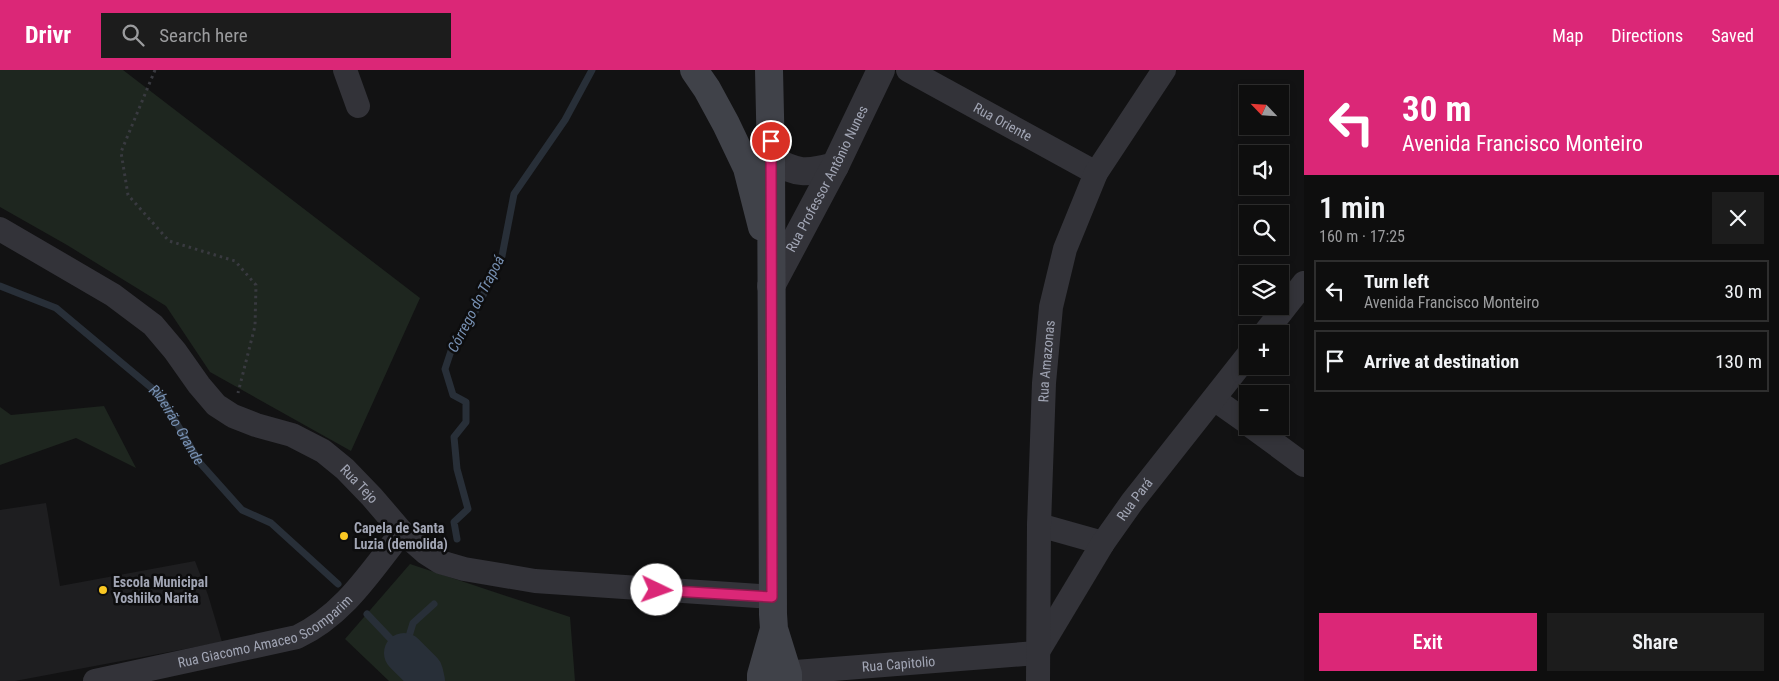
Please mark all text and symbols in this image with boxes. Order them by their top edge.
search box [101,13,451,58]
text: Drivr [25,21,71,49]
icon: search [119,21,147,49]
text: Search here [159,24,248,47]
text: Map [1552,25,1583,46]
text: Directions [1611,25,1683,46]
text: Saved [1711,25,1754,46]
north arrow [1239,85,1289,135]
map controls [1239,85,1289,435]
text: 30 m [1402,89,1471,130]
icon: left [1319,90,1384,155]
street label: Rua Oriente [971,99,1035,145]
street label: Rua Professor Antônio Nunes [783,103,871,255]
pin [750,120,792,162]
icon: arrive [757,127,785,155]
text: Avenida Francisco Monteiro [1402,131,1643,156]
button: sound [1239,145,1289,195]
text: 1 min [1319,190,1385,225]
button: close [1712,192,1764,244]
button: search [1239,205,1289,255]
text: 160 m · 17:25 [1319,227,1405,246]
water label: Córrego do Trapoá [444,252,509,355]
button: layers [1239,265,1289,315]
text: Turn left [1364,270,1429,293]
icon: left [1321,277,1349,305]
text: 30 m [1725,280,1762,303]
text: Avenida Francisco Monteiro [1364,293,1539,312]
street label: Rua Amazonas [1035,319,1058,403]
button: + [1239,325,1289,375]
icon: arrive [1321,347,1349,375]
text: Arrive at destination [1364,350,1519,373]
text: 130 m [1715,350,1762,373]
water label: Ribeirão Grande [146,381,208,469]
button: − [1239,385,1289,435]
street label: Rua Tejo [337,461,382,506]
street label: Rua Pará [1113,475,1156,524]
place label: Capela de Santa Luzia (demolida) [354,520,448,553]
marker: Capela de Santa Luzia (demolida) [338,530,350,542]
position arrow [630,563,682,615]
place label: Escola Municipal Yoshiiko Narita [113,574,208,606]
marker: Escola Municipal Yoshiiko Narita [97,584,109,596]
street label: Rua Giacomo Amaceo Scomparim [176,592,355,671]
button: Exit [1319,613,1537,671]
button: Share [1547,613,1764,671]
street label: Rua Capitolio [861,653,936,675]

